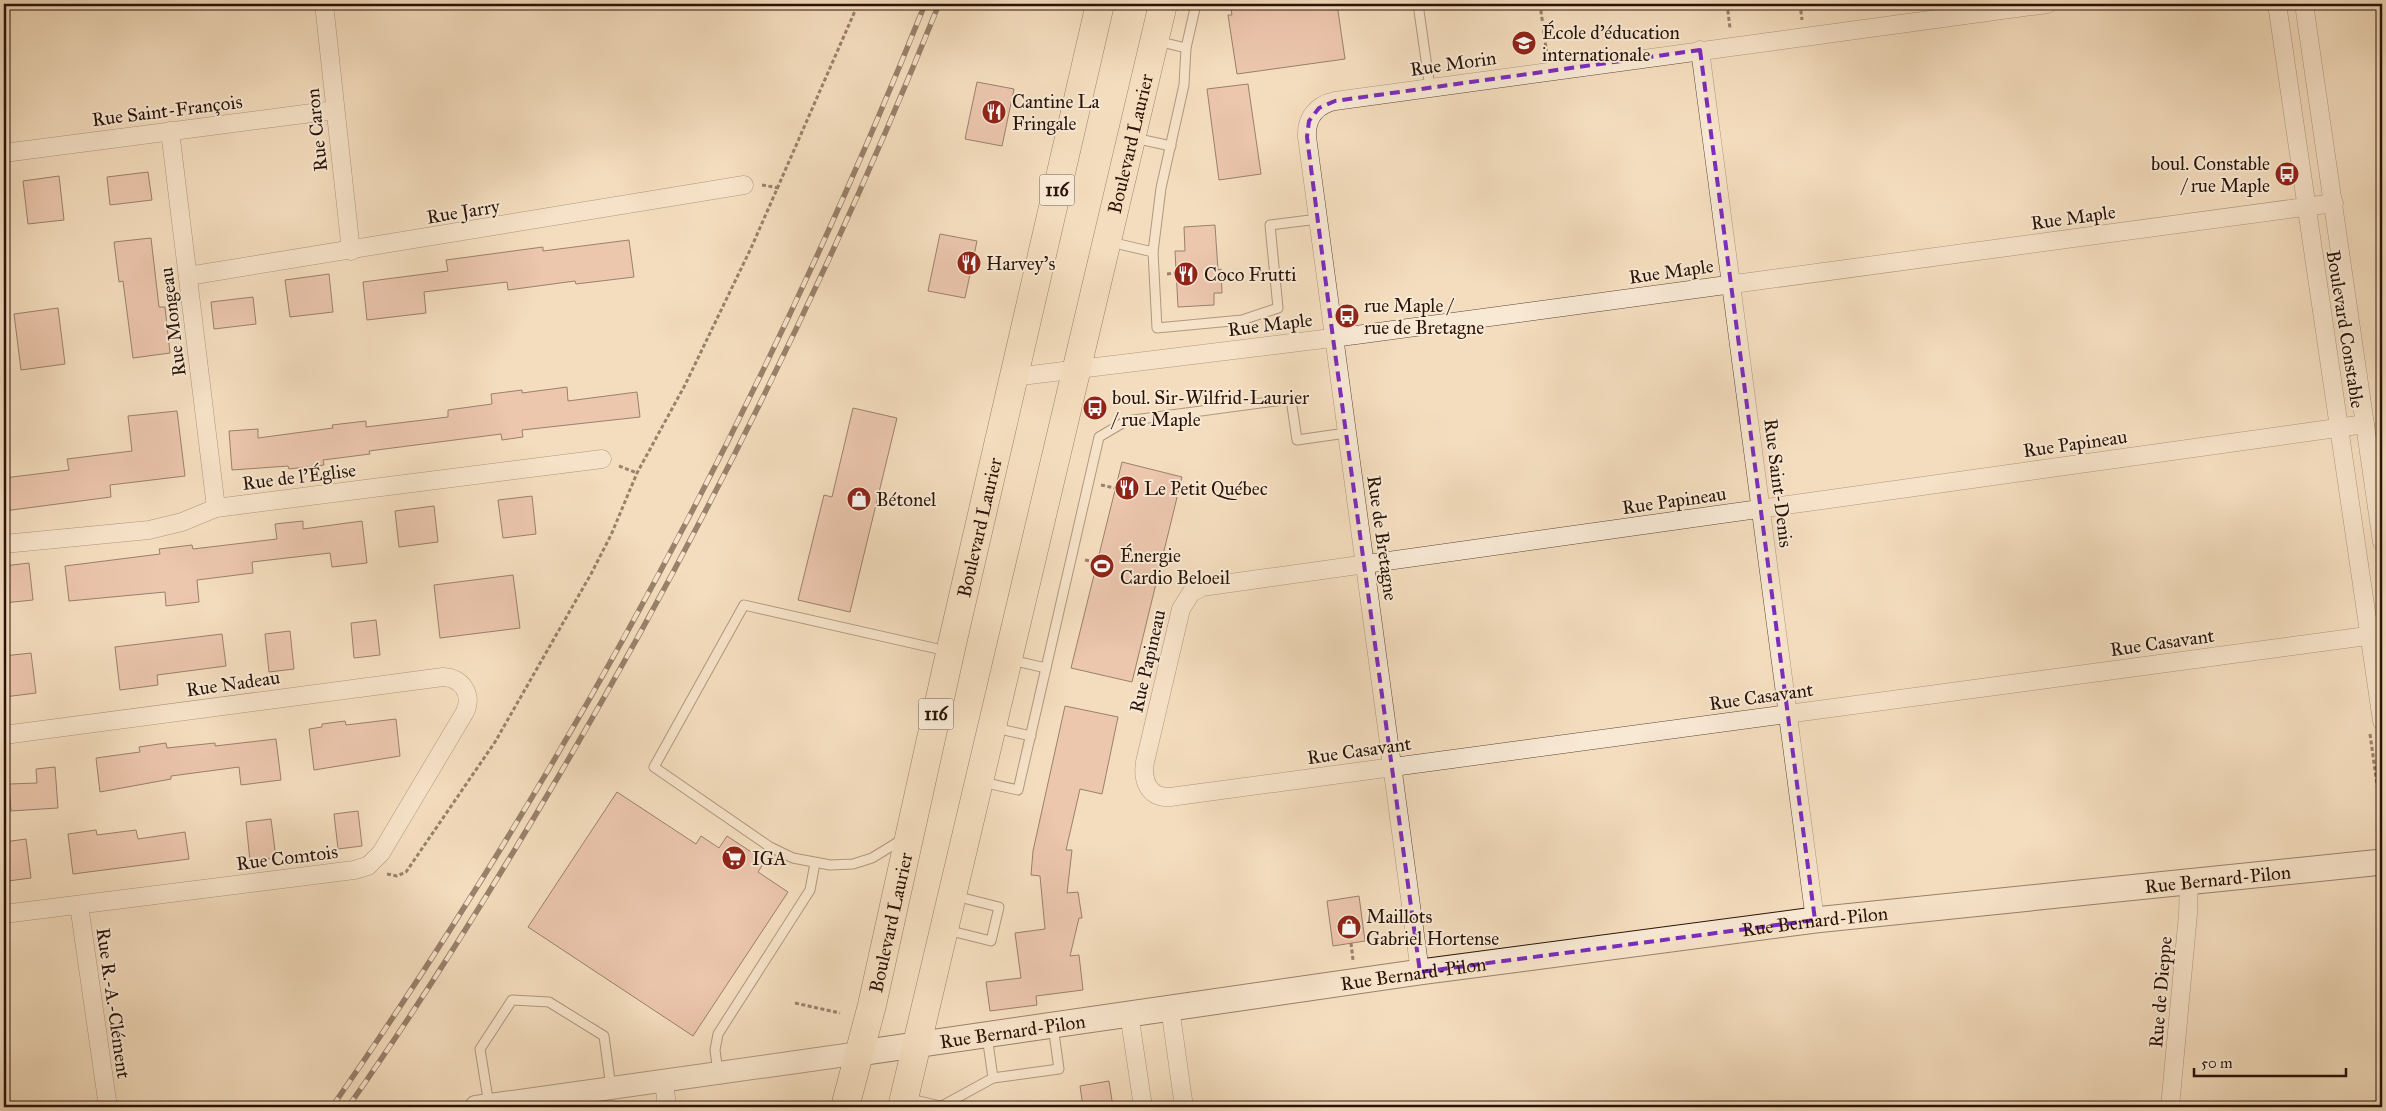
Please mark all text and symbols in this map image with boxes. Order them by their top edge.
place label: École d’éducation internationale [1542,20,1680,66]
school or university icon: École d’éducation internationale [1511,30,1537,56]
street label: Rue Morin [1408,46,1498,81]
street label: Boulevard Laurier [1103,71,1158,216]
street label: Rue Caron [301,87,332,173]
street label: Rue Saint-François [90,90,244,131]
place label: Cantine La Fringale [1012,90,1100,136]
restaurant icon: Cantine La Fringale [981,99,1007,125]
place label: boul. Constable / rue Maple [2151,152,2270,197]
bus stop icon: boul. Constable / rue Maple [2274,161,2300,187]
road number: 116 [1040,174,1074,206]
street label: Rue Jarry [425,194,503,230]
street label: Rue Maple [2029,200,2117,235]
street label: Boulevard Constable [2322,248,2369,410]
restaurant icon: Harvey's [956,250,982,276]
place label: Harvey's [986,252,1055,275]
street label: Rue Maple [1627,254,1715,289]
restaurant icon: Coco Frutti [1173,261,1199,287]
place label: Coco Frutti [1204,263,1297,286]
street label: Rue Mongeau [154,266,192,378]
place label: rue Maple / rue de Bretagne [1364,294,1484,340]
bus stop icon: rue Maple / rue de Bretagne [1334,303,1360,329]
street label: Rue Maple [1226,308,1314,341]
place label: boul. Sir-Wilfrid-Laurier / rue Maple [1110,386,1310,431]
bus stop icon: boul. Sir-Wilfrid-Laurier / rue Maple [1082,395,1108,421]
street label: Rue Saint-Denis [1759,417,1798,549]
street label: Rue Papineau [2021,425,2129,462]
street label: Boulevard Laurier [952,455,1007,600]
street label: Rue de l'Église [241,457,357,496]
street label: Rue de Bretagne [1361,474,1403,602]
restaurant icon: Le Petit Québec [1114,475,1140,501]
place label: Le Petit Québec [1144,477,1268,500]
street label: Rue Papineau [1620,482,1728,519]
shop icon: Bétonel [846,486,872,512]
place label: Bétonel [876,488,937,511]
place label: Énergie Cardio Beloeil [1120,543,1231,589]
sports icon: Énergie Cardio Beloeil [1089,553,1115,579]
street label: Rue Papineau [1124,607,1170,715]
street label: Rue Casavant [2108,624,2216,661]
street label: Rue Nadeau [185,666,282,701]
street label: Rue Casavant [1707,678,1815,715]
road number: 116 [918,699,954,730]
street label: Rue Casavant [1305,732,1413,769]
street label: Rue Comtois [235,840,339,875]
supermarket icon: IGA [721,845,747,871]
place label: IGA [752,847,787,870]
street label: Boulevard Laurier [864,850,918,995]
street label: Rue Bernard-Pilon [2143,860,2292,898]
street label: Rue Bernard-Pilon [1741,902,1889,942]
place label: Maillots Gabriel Hortense [1366,905,1499,950]
shop icon: Maillots Gabriel Hortense [1336,914,1362,940]
street label: Rue R.-A.-Clément [92,926,136,1080]
street label: Rue de Dieppe [2144,935,2177,1049]
street label: Rue Bernard-Pilon [1339,952,1488,995]
street label: Rue Bernard-Pilon [938,1010,1087,1053]
scale bar [2194,1046,2346,1078]
text: 50 m [2201,1054,2233,1072]

